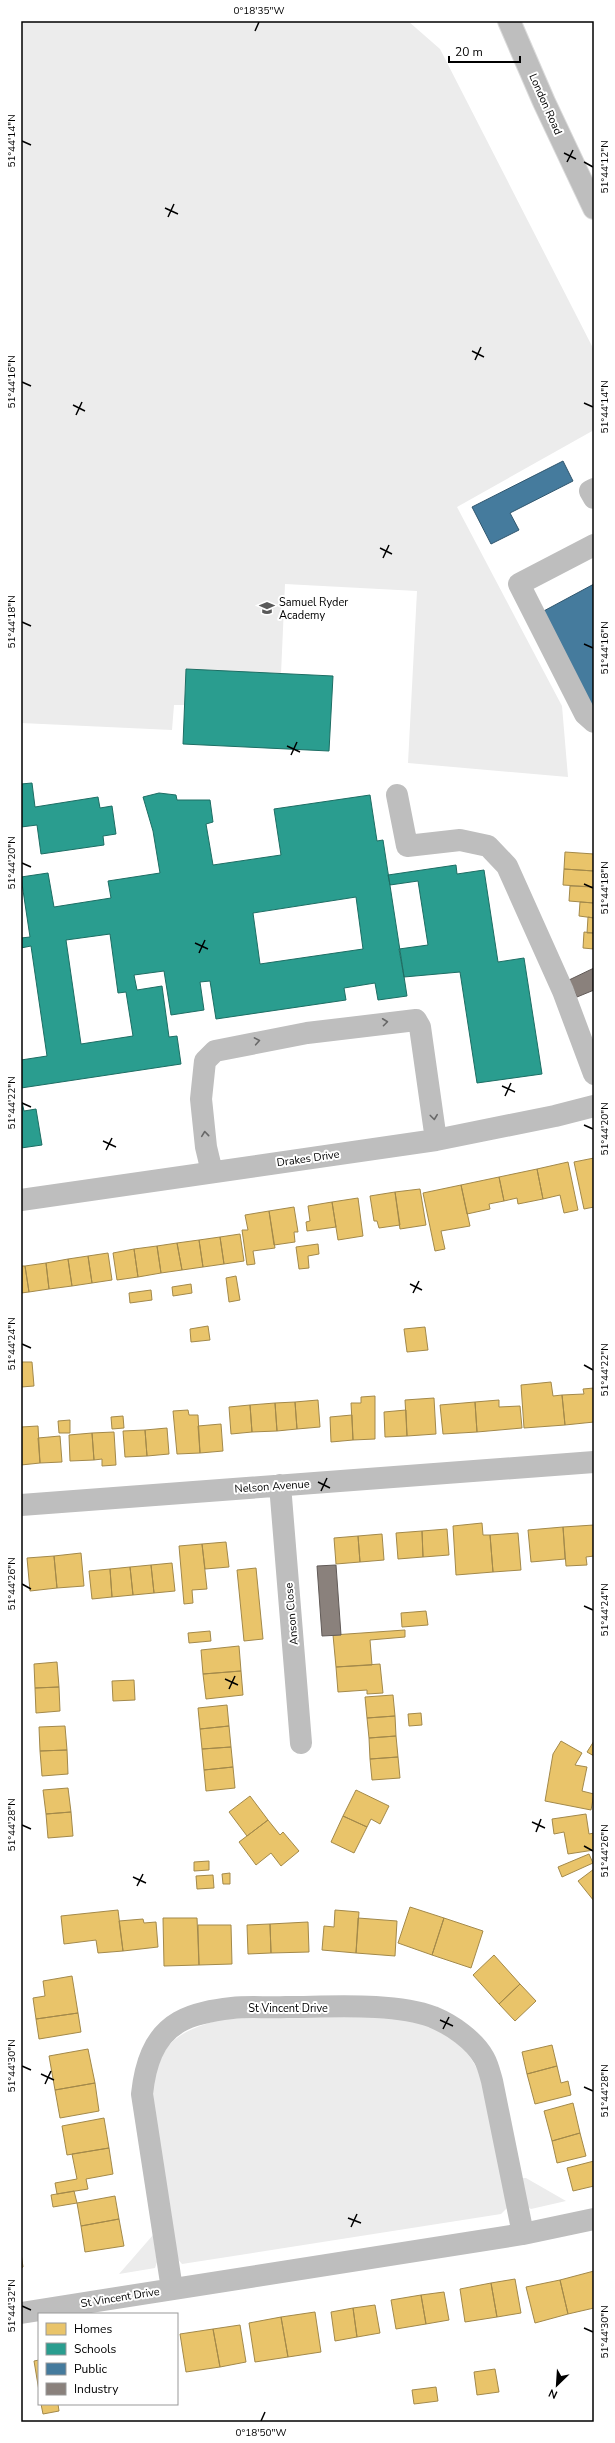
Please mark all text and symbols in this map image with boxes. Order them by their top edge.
text: 0°18'35"W [234,4,284,18]
scale bar [449,38,520,64]
text: 20 m [455,44,483,60]
street label: London Road [525,71,566,137]
text: 51°44'14"N [5,114,19,168]
text: 51°44'12"N [598,140,612,194]
text: 51°44'16"N [5,355,19,409]
text: 51°44'14"N [598,380,612,434]
text: 51°44'18"N [5,595,19,649]
place label: Samuel Ryder Academy [279,595,348,623]
school or university icon: Samuel Ryder Academy [258,599,276,617]
text: 51°44'16"N [598,621,612,675]
text: 51°44'20"N [5,836,19,890]
text: 51°44'18"N [598,861,612,915]
one-way arrow [382,1018,389,1027]
one-way arrow [254,1038,260,1046]
text: 51°44'22"N [5,1076,19,1130]
text: 51°44'20"N [598,1102,612,1156]
one-way arrow [429,1114,438,1120]
one-way arrow [200,1131,209,1137]
street label: Drakes Drive [276,1147,341,1170]
text: 51°44'24"N [5,1317,19,1371]
text: 51°44'22"N [598,1343,612,1397]
street label: Nelson Avenue [234,1476,310,1497]
text: 51°44'26"N [5,1557,19,1611]
street label: Anson Close [281,1582,302,1646]
text: 51°44'24"N [598,1583,612,1637]
text: 51°44'28"N [5,1798,19,1852]
text: 51°44'26"N [598,1824,612,1878]
street label: St Vincent Drive [248,2001,328,2016]
text: 51°44'30"N [5,2039,19,2093]
text: 51°44'28"N [598,2064,612,2118]
text: 51°44'32"N [5,2279,19,2333]
street label: St Vincent Drive [80,2284,161,2311]
text: 51°44'30"N [598,2305,612,2359]
legend [38,2313,178,2405]
text: Homes [74,2321,112,2337]
text: Schools [74,2341,117,2357]
text: Public [74,2361,108,2377]
north arrow [537,2365,577,2405]
text: Industry [74,2381,119,2397]
text: N [546,2385,560,2402]
text: 0°18'50"W [236,2426,286,2440]

